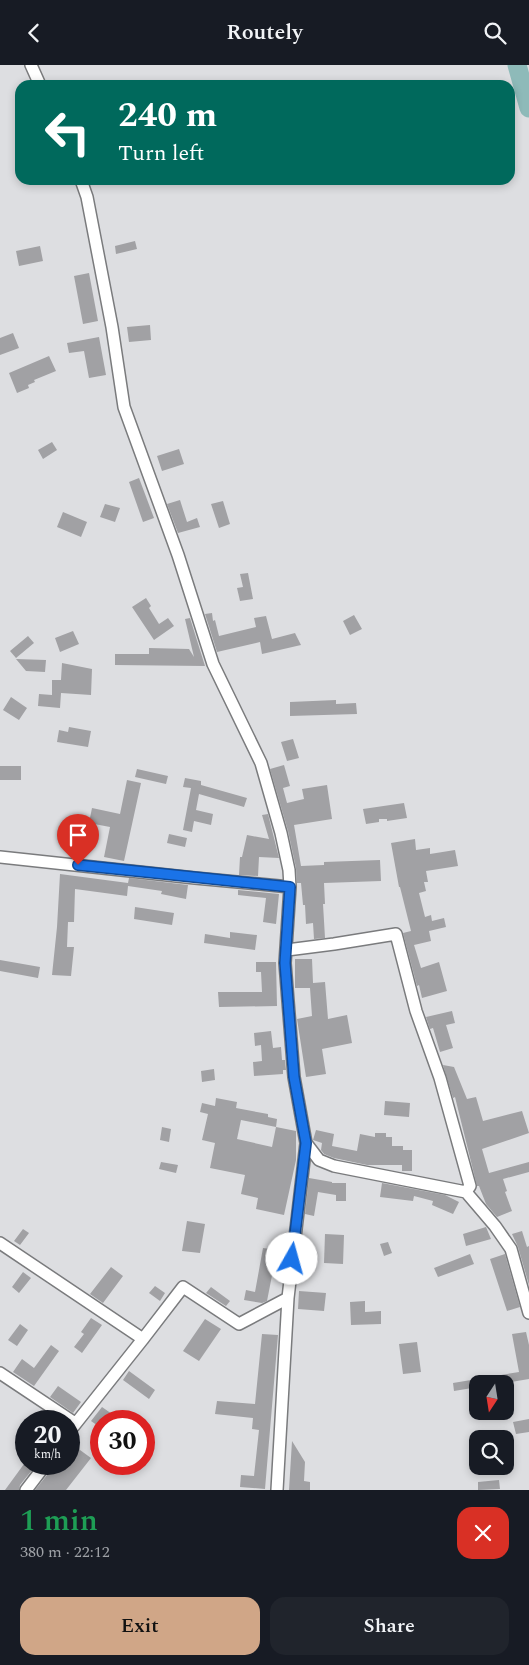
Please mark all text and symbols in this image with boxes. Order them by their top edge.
text: Routely [226,16,303,49]
icon: back [20,19,48,47]
icon: search [481,19,509,47]
text: 240 m [118,89,217,142]
icon: left [35,100,100,165]
text: Turn left [118,137,204,170]
pin [57,814,99,865]
icon: arrive [64,821,92,849]
position arrow [265,1232,317,1284]
north arrow [469,1375,514,1420]
map controls [469,1375,514,1475]
speed limit sign: 30 [90,1410,155,1475]
text: 20 [33,1417,62,1455]
button: search [469,1430,514,1475]
text: km/h [34,1445,61,1464]
text: 1 min [20,1498,98,1544]
button: close [457,1507,509,1559]
text: 380 m · 22:12 [20,1540,110,1564]
button: Exit [20,1597,260,1655]
button: Share [270,1597,509,1655]

